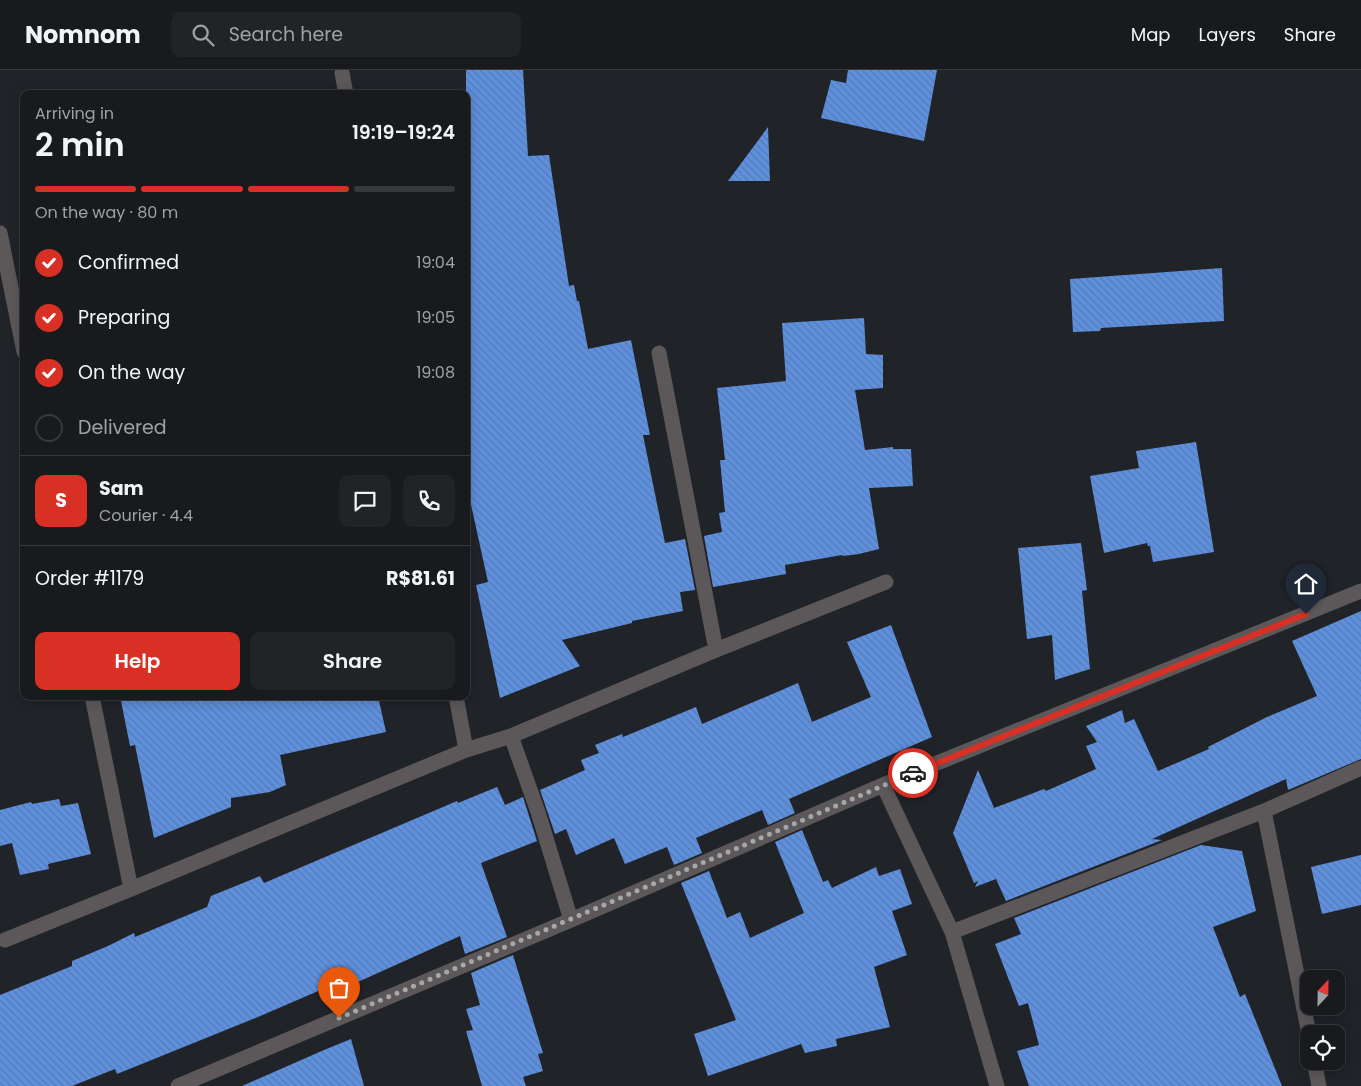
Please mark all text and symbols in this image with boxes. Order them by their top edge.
search box [171,12,521,57]
text: Nomnom [25,18,141,51]
icon: search [189,21,217,49]
text: Search here [229,21,343,48]
text: Map [1131,22,1171,47]
text: Layers [1199,22,1256,47]
text: Share [1284,22,1336,47]
text: Arriving in [35,102,114,125]
text: 19:19–19:24 [352,119,455,146]
text: 2 min [35,122,125,167]
text: On the way · 80 m [35,201,178,224]
icon: check [35,249,63,277]
text: Confirmed [78,249,179,276]
text: 19:04 [416,251,455,274]
icon: check [35,304,63,332]
text: Preparing [78,304,170,331]
text: 19:05 [416,306,455,329]
icon: check [35,359,63,387]
text: On the way [78,359,185,386]
text: 19:08 [416,361,455,384]
text: Delivered [78,414,167,441]
text: Sam [99,475,144,502]
button: chat [339,475,391,527]
button: phone [403,475,455,527]
text: S [55,487,67,514]
text: Courier · 4.4 [99,504,193,527]
pin [1285,563,1327,614]
text: Order #1179 [35,565,144,592]
text: R$81.61 [386,565,455,592]
icon: home [1292,570,1320,598]
button: Help [35,632,240,690]
button: Share [250,632,455,690]
courier [888,748,938,798]
icon: car [899,759,927,787]
pin [318,967,360,1018]
north arrow [1300,970,1345,1015]
map controls [1300,970,1345,1070]
icon: bag [325,974,353,1002]
button: locate [1300,1025,1345,1070]

